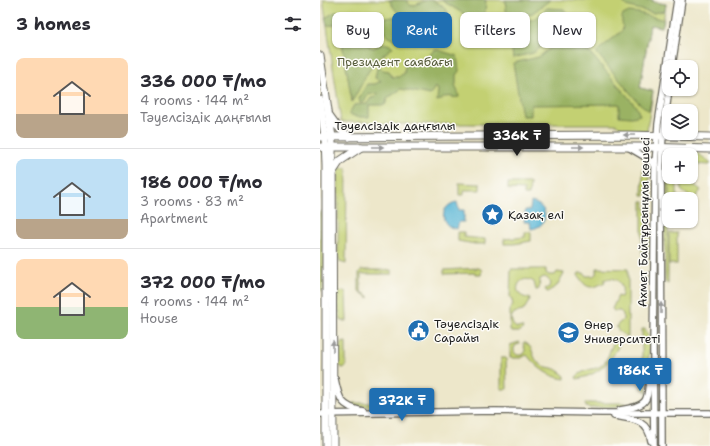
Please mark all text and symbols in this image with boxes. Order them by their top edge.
chip: Buy [332,12,384,48]
chip: Rent [392,12,452,48]
chip: Filters [460,12,530,48]
chip: New [538,12,596,48]
text: 3 homes [16,13,91,35]
icon: filters [282,13,304,35]
park label: Президент саябағы [337,54,453,70]
map controls [662,60,698,228]
button: locate [662,60,698,96]
text: 336 000 ₸/mo [140,70,266,92]
icon: home [48,74,96,122]
text: 4 rooms · 144 m² [140,92,249,109]
button: layers [662,104,698,140]
text: Тәуелсіздік даңғылы [140,109,271,126]
street label: Тәуелсіздік даңғылы [334,118,456,134]
pin: 336K ₸ [484,123,550,157]
text: 336K ₸ [493,127,541,144]
one-way arrow [622,132,635,138]
street label: Ахмет Байтұрсынұлы көшесі [635,137,653,307]
one-way arrow [372,144,385,150]
one-way arrow [572,144,585,150]
button: + [662,148,698,184]
text: 186 000 ₸/mo [140,171,263,193]
icon: home [48,175,96,223]
button: − [662,192,698,228]
text: 3 rooms · 83 m² [140,193,244,210]
place icon: Қазақ елі [480,202,506,228]
place label: Қазақ елі [508,207,564,223]
text: Apartment [140,210,208,227]
text: 372 000 ₸/mo [140,271,265,293]
icon: home [48,275,96,323]
text: 4 rooms · 144 m² [140,293,249,310]
one-way arrow [658,301,664,314]
text: House [140,310,178,327]
place label: Тәуелсіздік Сарайы [434,316,500,346]
place label: Өнер Университеті [584,317,661,347]
public building icon: Тәуелсіздік Сарайы [405,318,431,344]
school or university icon: Өнер Университеті [556,319,582,345]
one-way arrow [330,339,336,352]
pin: 186K ₸ [607,358,673,392]
text: 186K ₸ [617,362,663,379]
pin: 372K ₸ [369,388,435,422]
text: 372K ₸ [378,392,426,409]

